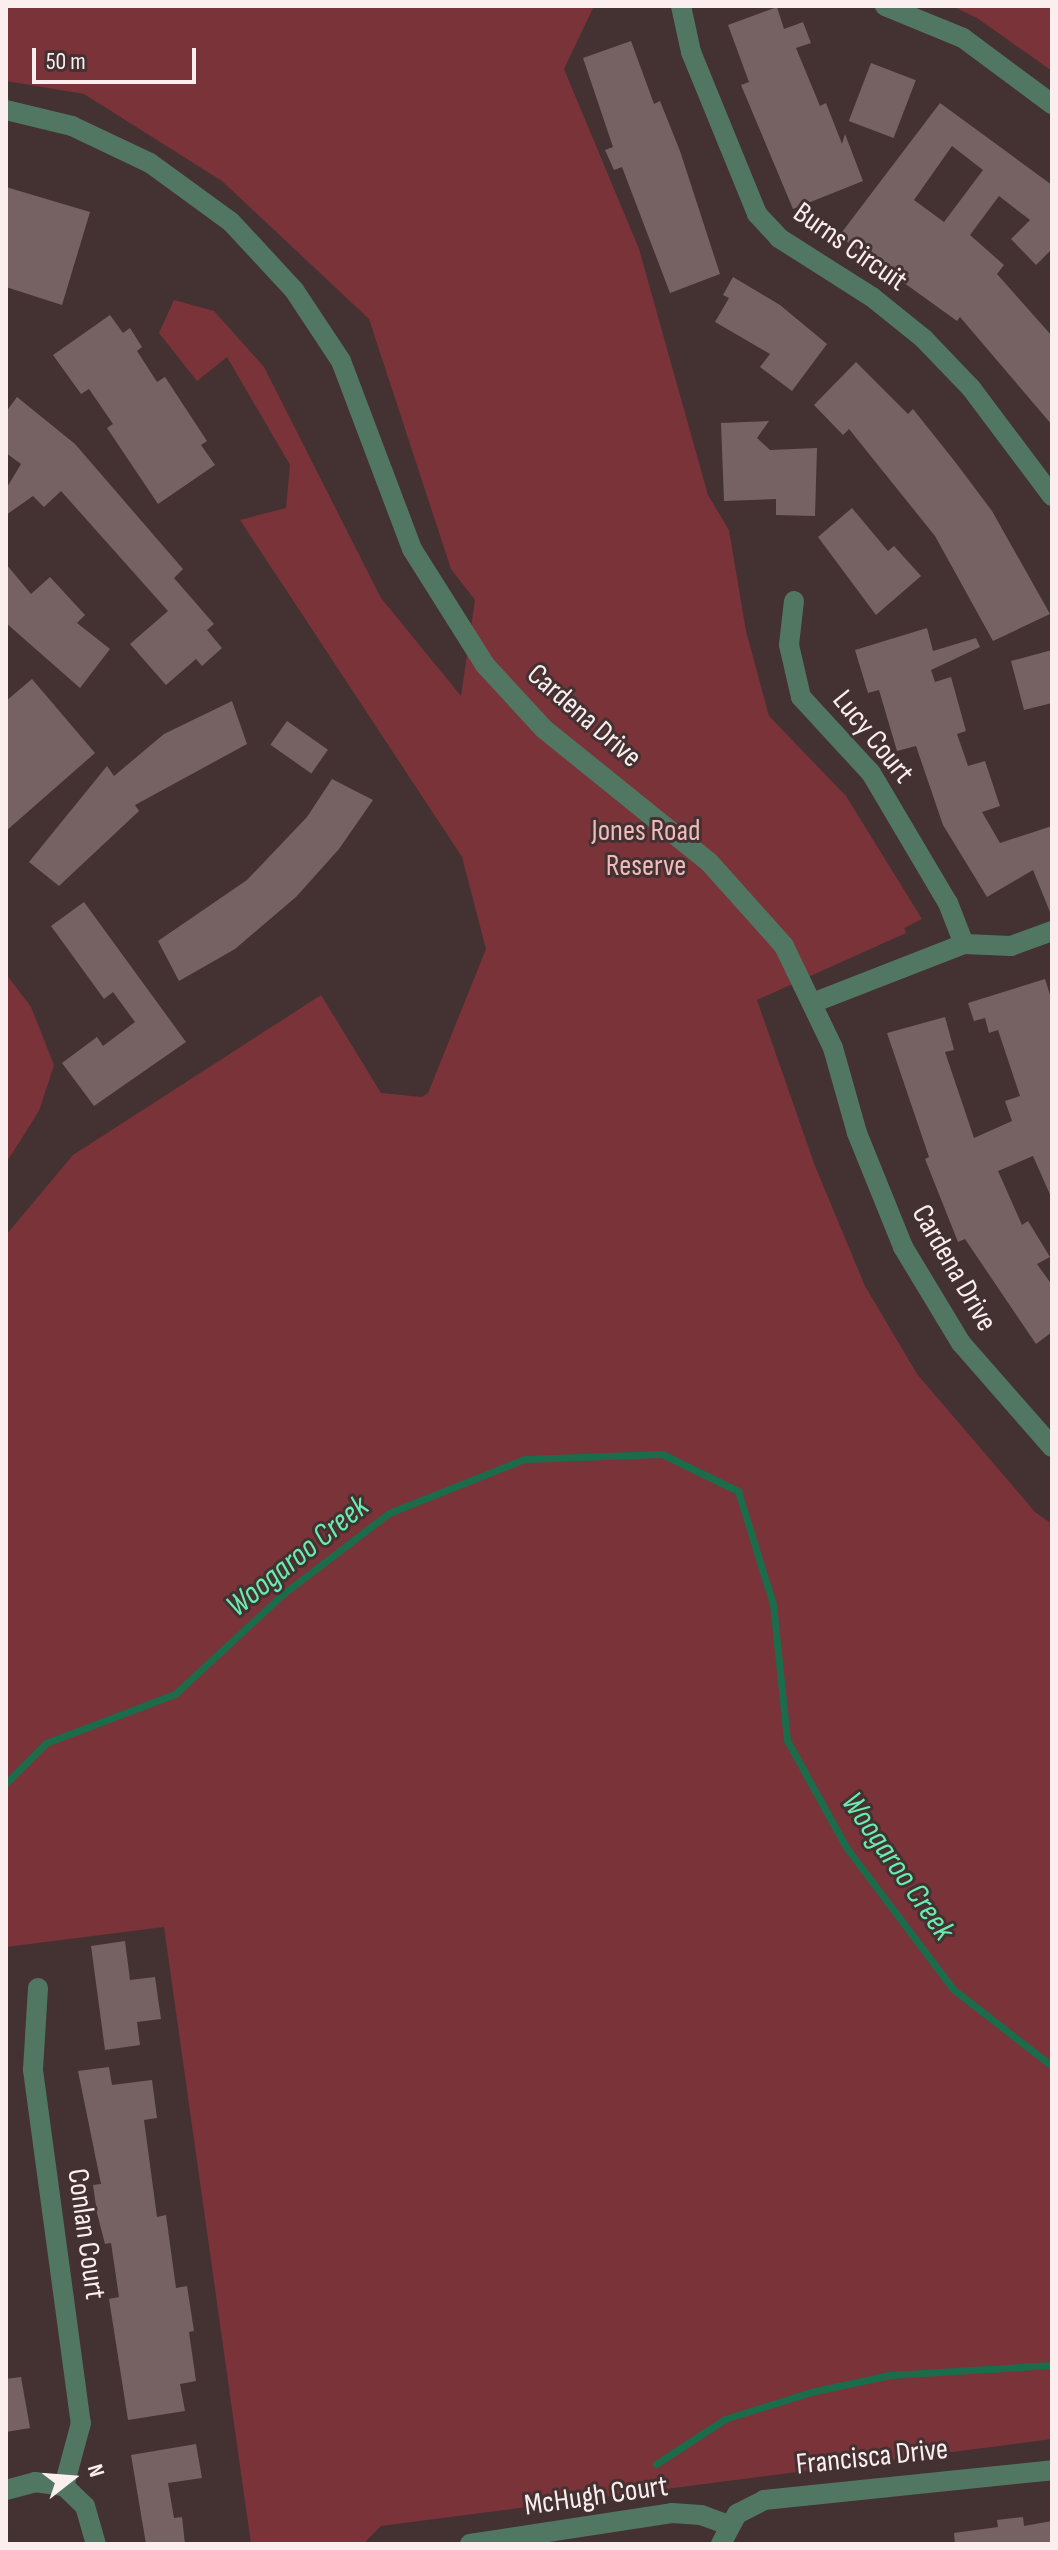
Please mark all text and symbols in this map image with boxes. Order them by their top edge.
scale bar [36,32,200,82]
text: 50 m [46,47,86,76]
street label: Burns Circuit [786,195,914,299]
street label: Cardena Drive [519,657,649,775]
street label: Lucy Court [825,683,921,791]
park label: Jones Road Reserve [591,813,701,884]
street label: Cardena Drive [903,1198,1005,1338]
water label: Woogaroo Creek [219,1488,377,1626]
water label: Woogaroo Creek [832,1786,962,1948]
street label: Conlan Court [59,2166,113,2302]
street label: Francisca Drive [794,2431,950,2483]
north arrow [32,2438,112,2518]
text: N [81,2461,110,2480]
street label: McHugh Court [522,2468,670,2524]

